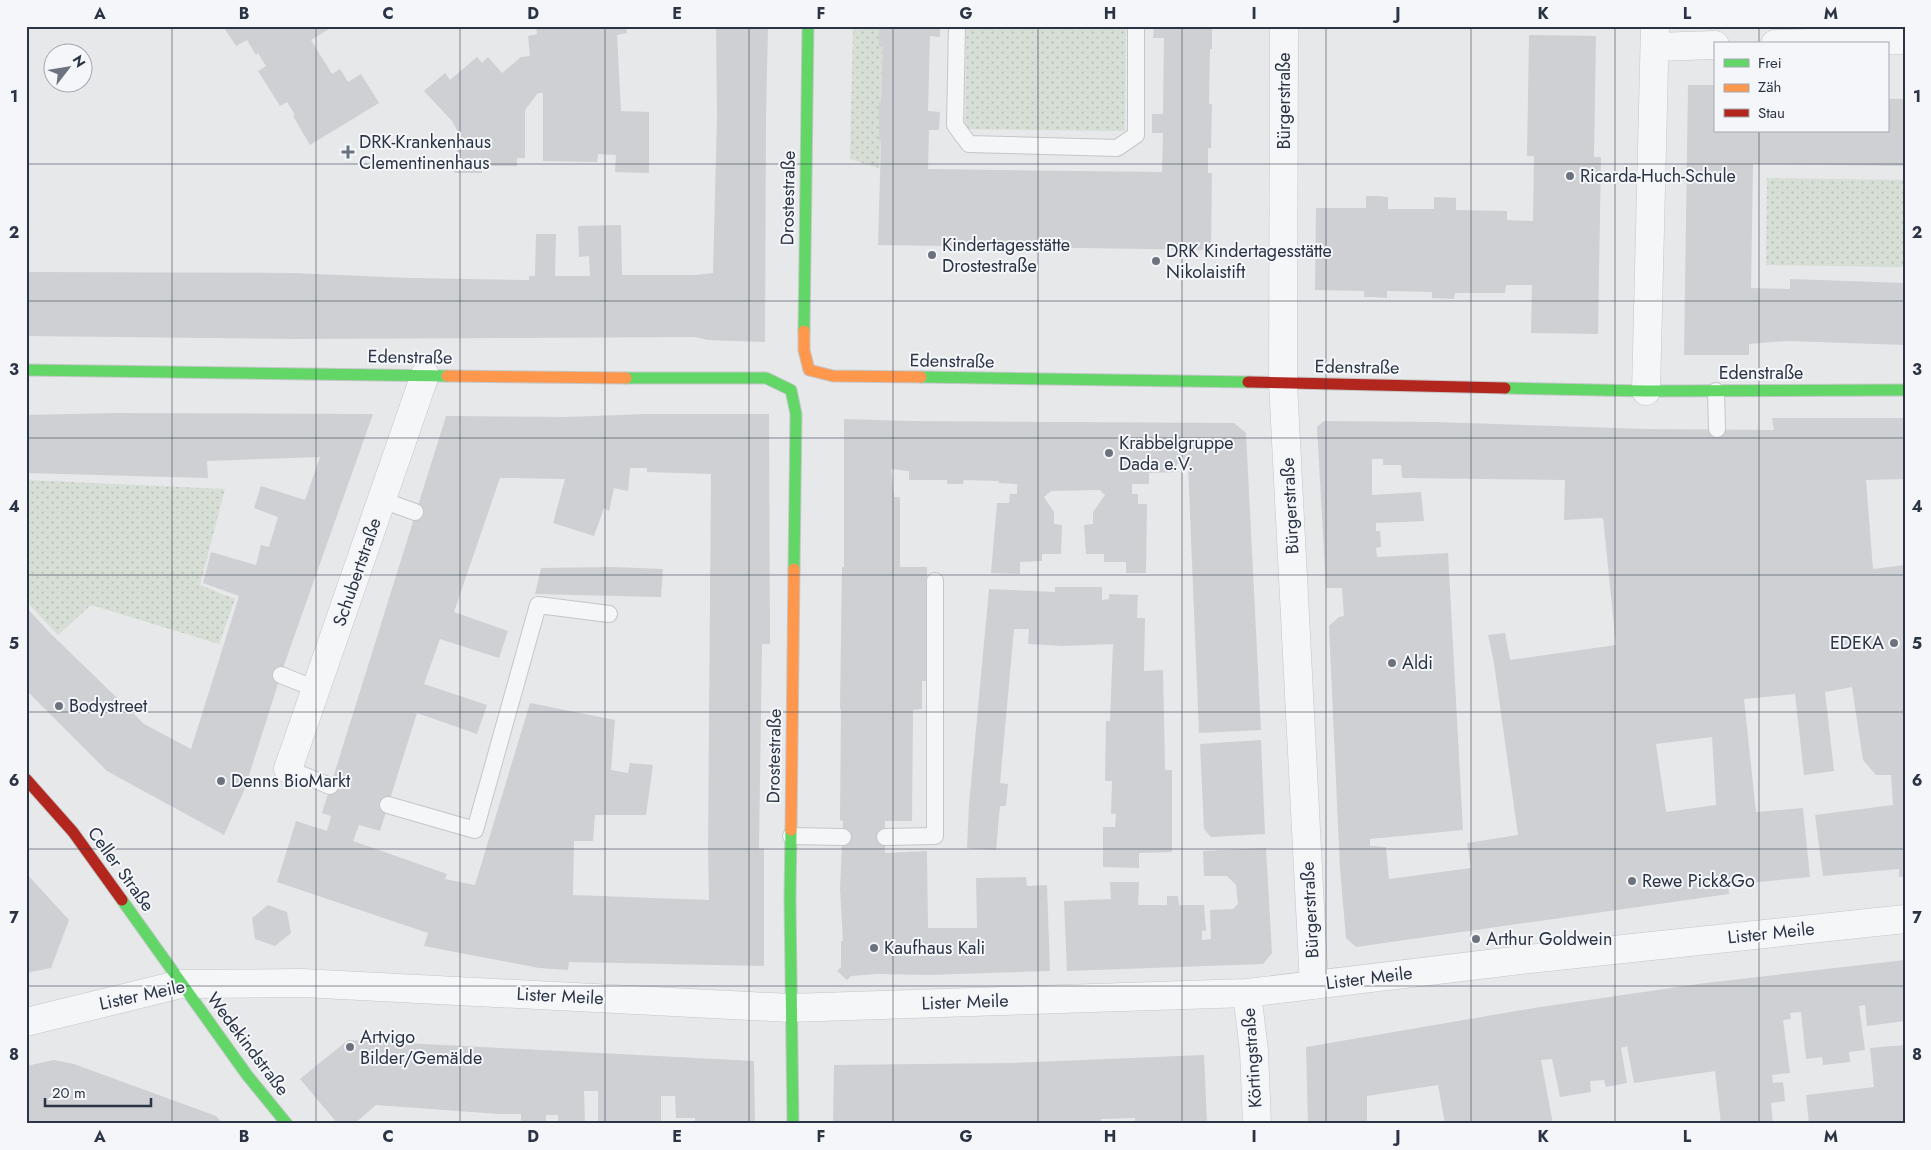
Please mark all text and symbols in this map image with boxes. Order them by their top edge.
text: A [93,2,106,25]
text: B [239,2,249,25]
text: C [382,2,394,25]
text: D [527,2,539,25]
text: E [672,2,682,25]
text: F [817,2,825,25]
text: G [959,2,973,25]
text: H [1104,2,1116,25]
text: I [1251,2,1257,25]
text: J [1392,2,1401,25]
text: K [1537,2,1549,25]
text: L [1683,2,1692,25]
text: M [1824,2,1838,25]
north arrow [42,42,92,92]
legend [1714,42,1888,132]
text: N [68,51,91,71]
text: Frei [1758,52,1782,74]
street label: Bürgerstraße [1271,53,1297,149]
text: Zäh [1758,76,1781,98]
text: 1 [10,85,18,108]
text: 1 [1913,85,1921,108]
text: Stau [1758,102,1785,124]
place label: DRK-Krankenhaus Clementinenhaus [359,129,491,176]
marker: DRK-Krankenhaus Clementinenhaus [341,145,355,159]
street label: Drostestraße [774,150,802,246]
place label: Ricarda-Huch-Schule [1580,163,1736,189]
marker: Ricarda-Huch-Schule [1564,170,1576,182]
text: 2 [9,221,19,244]
text: 2 [1912,221,1922,244]
place label: Kindertagesstätte Drostestraße [942,232,1070,279]
place label: DRK Kindertagesstätte Nikolaistift [1166,238,1332,285]
marker: Kindertagesstätte Drostestraße [926,249,938,261]
marker: DRK Kindertagesstätte Nikolaistift [1150,255,1162,267]
street label: Edenstraße [367,343,453,371]
street label: Edenstraße [909,347,995,375]
street label: Edenstraße [1314,353,1400,381]
text: 3 [9,358,19,381]
text: 3 [1912,358,1922,381]
street label: Edenstraße [1719,360,1803,386]
place label: Krabbelgruppe Dada e.V. [1119,430,1234,477]
marker: Krabbelgruppe Dada e.V. [1103,447,1115,459]
street label: Bürgerstraße [1274,457,1306,555]
text: 4 [8,495,20,518]
text: 4 [1911,495,1923,518]
street label: Schubertstraße [326,514,388,630]
place label: EDEKA [1830,630,1884,656]
text: 5 [9,632,19,655]
text: 5 [1912,632,1922,655]
marker: EDEKA [1888,637,1900,649]
place label: Aldi [1402,650,1433,676]
marker: Aldi [1386,657,1398,669]
place label: Bodystreet [69,693,148,719]
marker: Bodystreet [53,700,65,712]
street label: Drostestraße [760,708,788,804]
place label: Denns BioMarkt [231,768,351,794]
text: 6 [9,769,19,792]
text: 6 [1912,769,1922,792]
marker: Denns BioMarkt [215,775,227,787]
street label: Celler Straße [81,821,161,917]
street label: Bürgerstraße [1294,861,1326,959]
place label: Rewe Pick&Go [1642,868,1755,894]
marker: Rewe Pick&Go [1626,875,1638,887]
text: 7 [9,906,19,929]
text: 7 [1912,906,1922,929]
street label: Lister Meile [1726,916,1816,950]
place label: Arthur Goldwein [1486,926,1612,952]
marker: Arthur Goldwein [1470,933,1482,945]
place label: Kaufhaus Kali [884,935,985,961]
marker: Kaufhaus Kali [868,942,880,954]
street label: Lister Meile [1324,960,1414,996]
street label: Lister Meile [97,973,187,1017]
street label: Lister Meile [516,981,604,1011]
street label: Wedekindstraße [201,987,295,1101]
street label: Lister Meile [921,987,1009,1017]
street label: Körtingstraße [1236,1007,1268,1109]
place label: Artvigo Bilder/Gemälde [360,1024,482,1071]
marker: Artvigo Bilder/Gemälde [344,1041,356,1053]
text: 8 [9,1043,19,1066]
text: 8 [1912,1043,1922,1066]
scale bar [45,1075,151,1107]
text: 20 m [52,1082,86,1104]
text: A [93,1125,106,1148]
text: B [239,1125,249,1148]
text: C [382,1125,394,1148]
text: D [527,1125,539,1148]
text: E [672,1125,682,1148]
text: F [817,1125,825,1148]
text: G [959,1125,973,1148]
text: H [1104,1125,1116,1148]
text: I [1251,1125,1257,1148]
text: J [1392,1125,1401,1148]
text: K [1537,1125,1549,1148]
text: L [1683,1125,1692,1148]
text: M [1824,1125,1838,1148]

